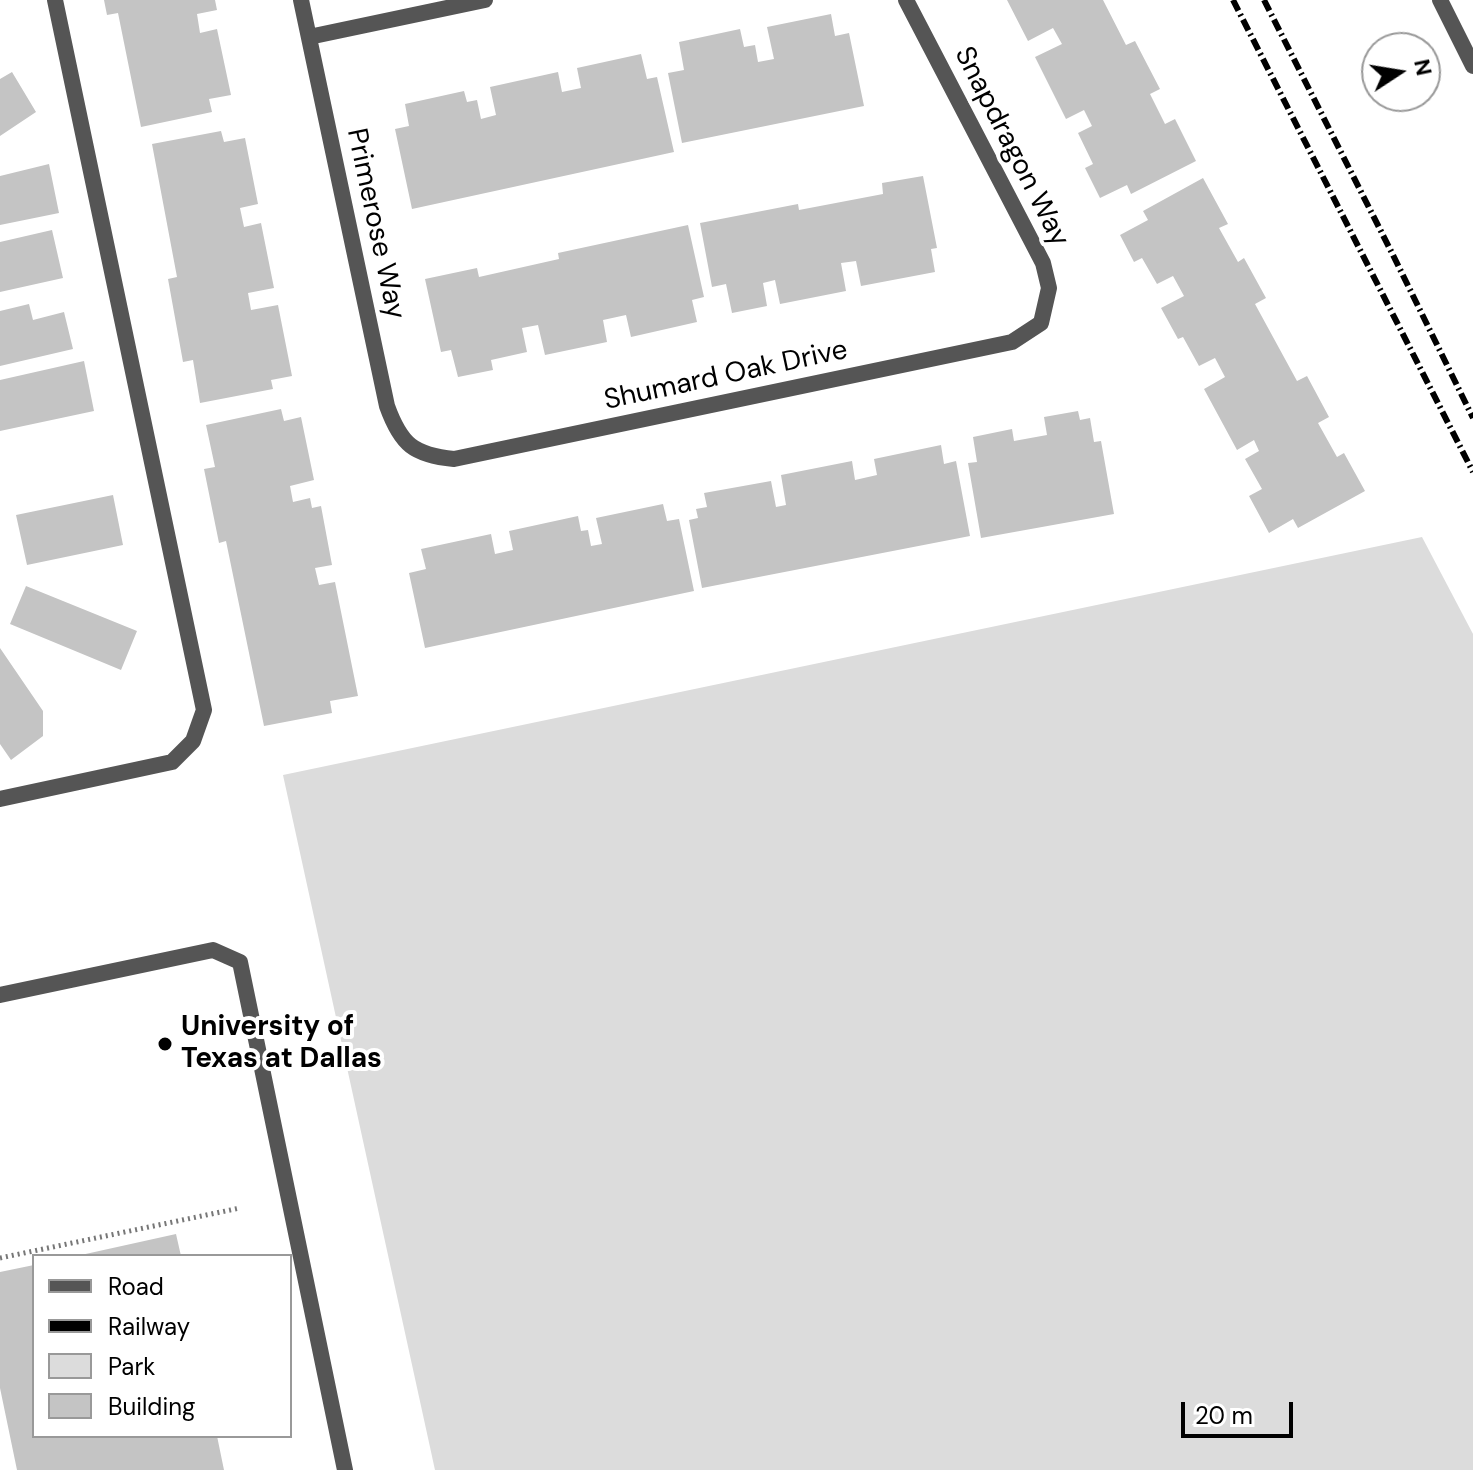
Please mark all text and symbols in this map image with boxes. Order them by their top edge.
north arrow [1361,32,1441,112]
street label: Snapdragon Way [946,42,1076,252]
text: N [1407,56,1439,78]
street label: Primerose Way [338,126,412,322]
street label: Shumard Oak Drive [601,334,851,418]
place label: University of Texas at Dallas [181,1011,382,1077]
marker: University of Texas at Dallas [156,1035,174,1053]
legend [32,1254,292,1438]
text: Road [108,1271,164,1302]
text: Railway [108,1311,190,1342]
text: Park [108,1351,155,1382]
scale bar [1185,1386,1297,1436]
text: Building [108,1391,195,1422]
text: 20 m [1195,1400,1253,1431]

